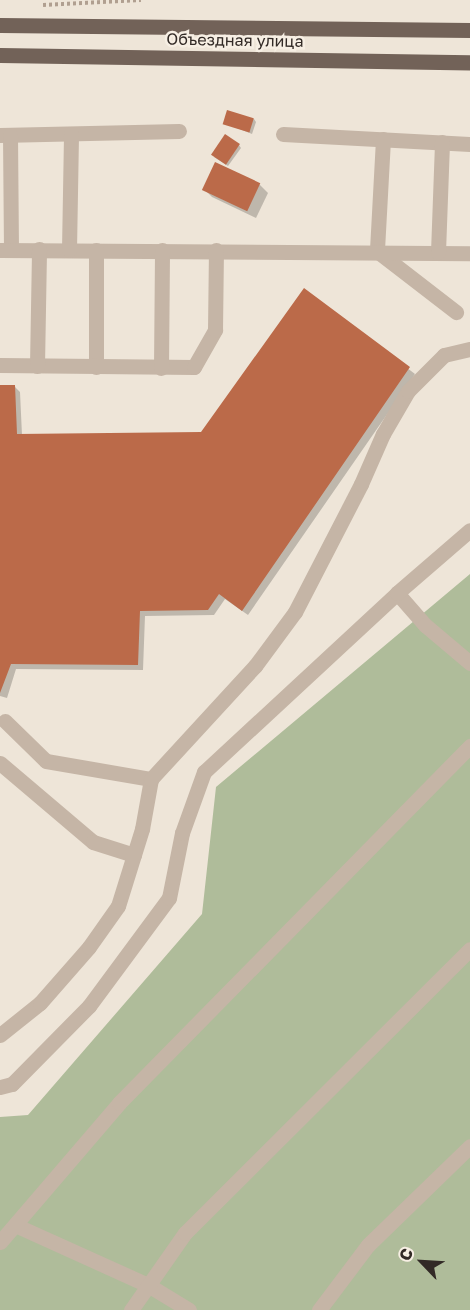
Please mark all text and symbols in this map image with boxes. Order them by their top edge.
street label: Объездная улица [166,29,304,51]
north arrow [392,1232,452,1292]
text: С [394,1245,417,1264]

